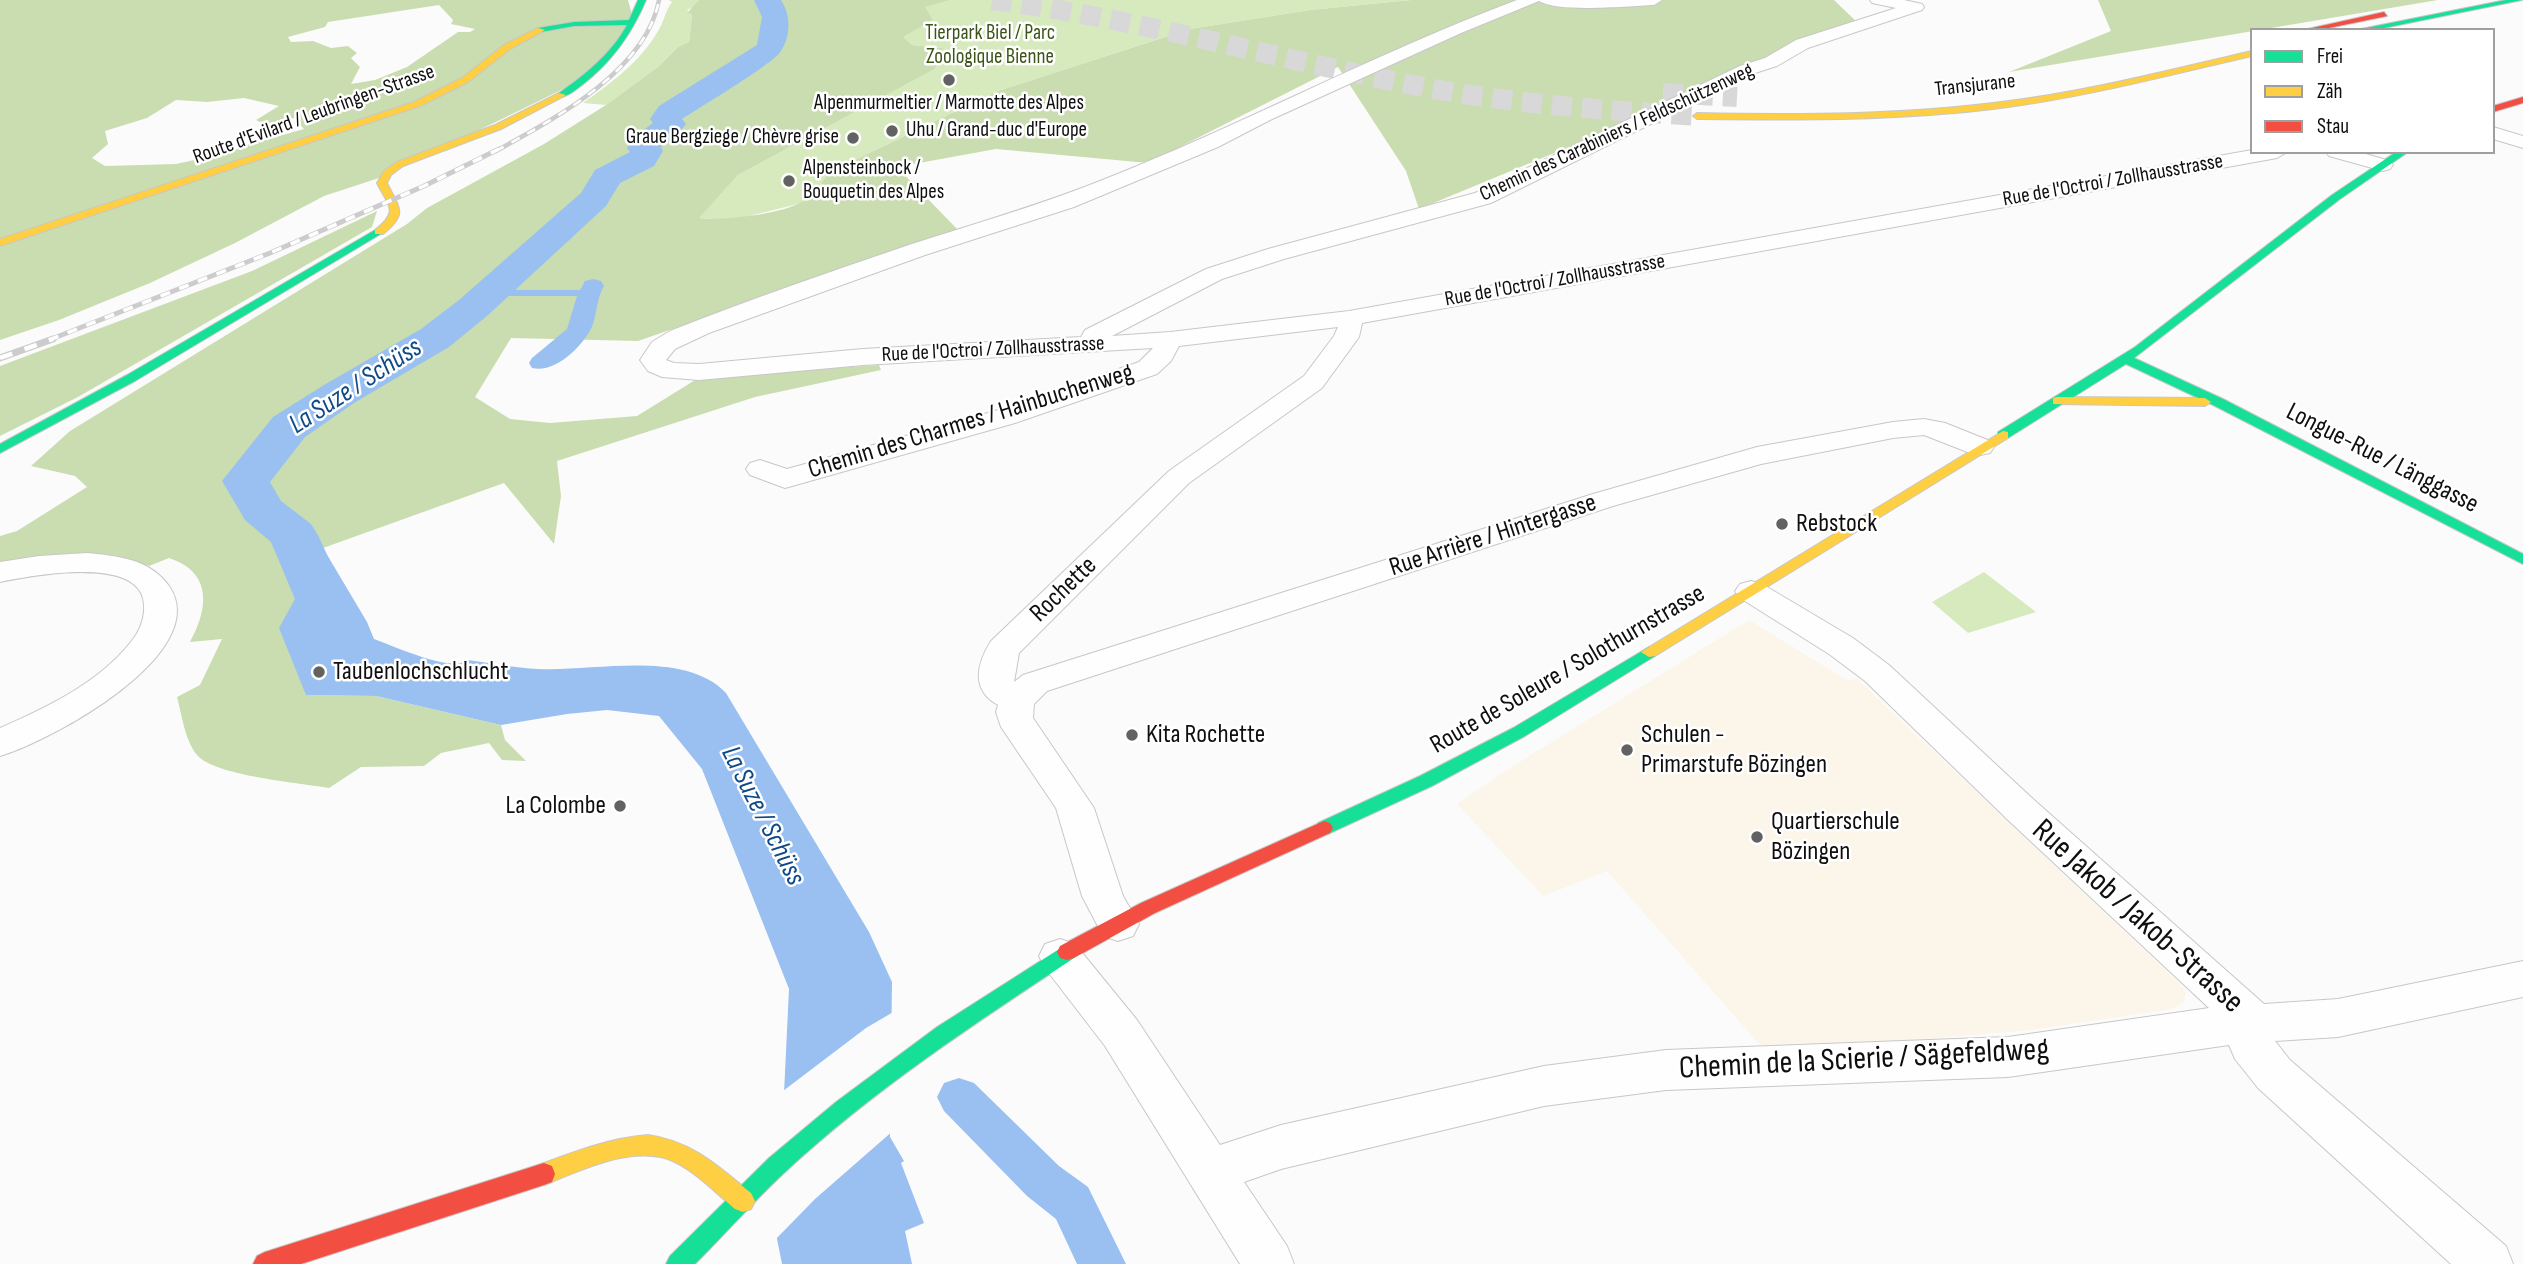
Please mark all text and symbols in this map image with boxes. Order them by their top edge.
park label: Tierpark Biel / Parc Zoologique Bienne [925,21,1055,71]
legend [2250,28,2495,154]
text: Frei [2317,44,2343,69]
street label: Chemin des Carabiniers / Feldschützenweg [1476,58,1758,208]
street label: Route d'Evilard / Leubringen-Strasse [190,60,438,170]
street label: Transjurane [1933,69,2017,103]
marker: Alpenmurmeltier / Marmotte des Alpes [941,72,957,88]
text: Zäh [2317,79,2343,104]
place label: Alpenmurmeltier / Marmotte des Alpes [814,91,1084,117]
text: Stau [2317,114,2349,139]
place label: Uhu / Grand-duc d'Europe [906,118,1087,144]
marker: Uhu / Grand-duc d'Europe [884,123,900,139]
place label: Graue Bergziege / Chèvre grise [626,125,839,151]
marker: Graue Bergziege / Chèvre grise [845,130,861,146]
street label: Rue de l'Octroi / Zollhausstrasse [2001,149,2225,213]
place label: Alpensteinbock / Bouquetin des Alpes [803,156,944,206]
marker: Alpensteinbock / Bouquetin des Alpes [781,173,797,189]
street label: Rue de l'Octroi / Zollhausstrasse [1443,249,1667,313]
water label: La Suze / Schüss [283,332,429,442]
street label: Rue de l'Octroi / Zollhausstrasse [881,332,1105,368]
street label: Chemin des Charmes / Hainbuchenweg [805,358,1137,486]
street label: Longue-Rue / Länggasse [2281,397,2483,521]
street label: Rue Arrière / Hintergasse [1386,488,1600,584]
place label: Rebstock [1796,508,1877,540]
marker: Rebstock [1774,516,1790,532]
street label: Rochette [1024,551,1104,629]
street label: Route de Soleure / Solothurnstrasse [1425,579,1711,761]
place label: Taubenlochschlucht [333,656,508,688]
marker: Taubenlochschlucht [311,664,327,680]
place label: Kita Rochette [1146,719,1265,751]
place label: Schulen - Primarstufe Bözingen [1641,719,1827,780]
marker: Kita Rochette [1124,727,1140,743]
water label: La Suze / Schüss [713,741,811,891]
marker: Schulen - Primarstufe Bözingen [1619,742,1635,758]
place label: La Colombe [506,790,606,822]
marker: La Colombe [612,798,628,814]
place label: Quartierschule Bözingen [1771,806,1900,868]
street label: Rue Jakob / Jakob-Strasse [2023,812,2251,1022]
marker: Quartierschule Bözingen [1749,829,1765,845]
street label: Chemin de la Scierie / Sägefeldweg [1678,1031,2050,1089]

